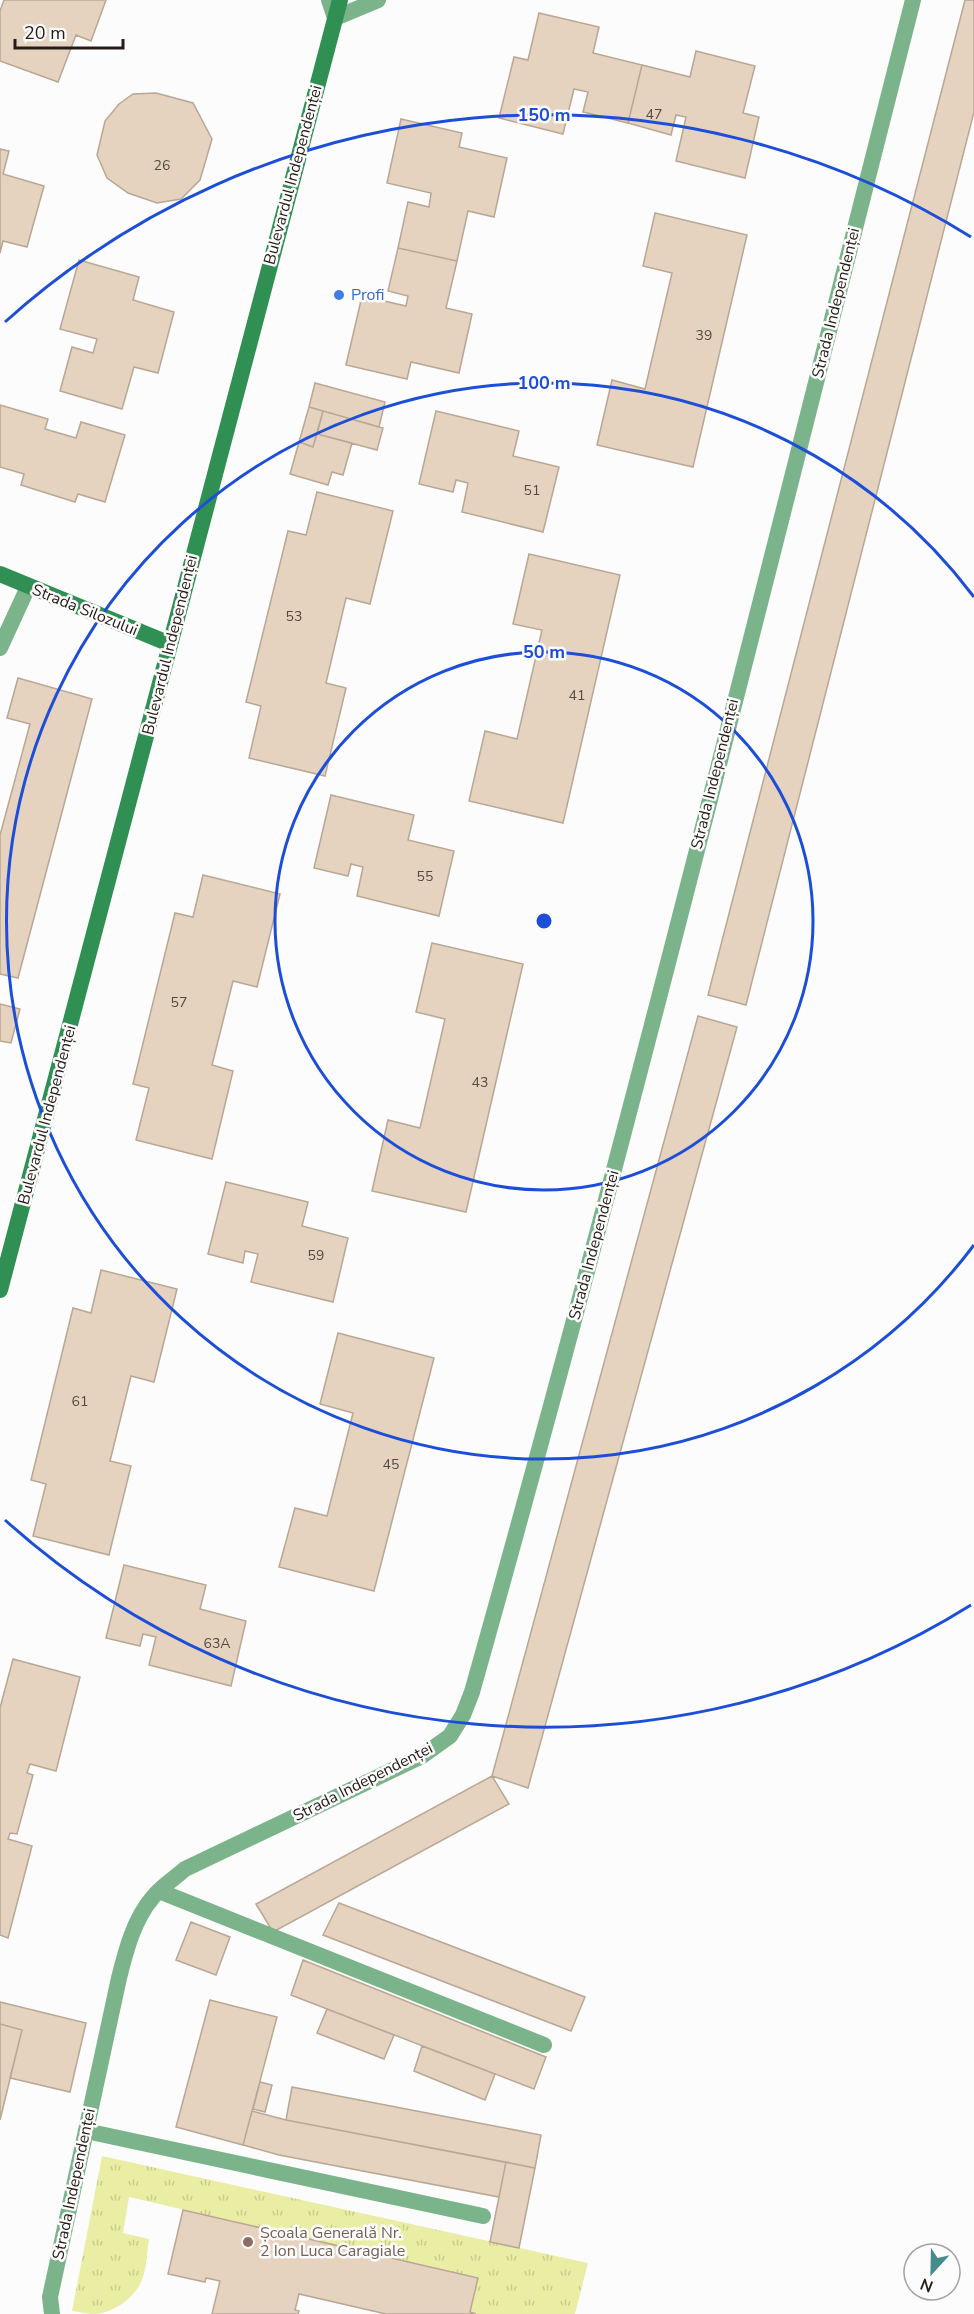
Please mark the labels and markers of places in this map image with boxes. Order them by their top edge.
place label: Profi [351,284,384,306]
marker: Profi [332,288,346,302]
centre of rings [534,911,554,931]
place label: Școala Generală Nr. 2 Ion Luca Caragiale [260,2222,405,2262]
marker: Școala Generală Nr. 2 Ion Luca Caragiale [241,2235,255,2249]

